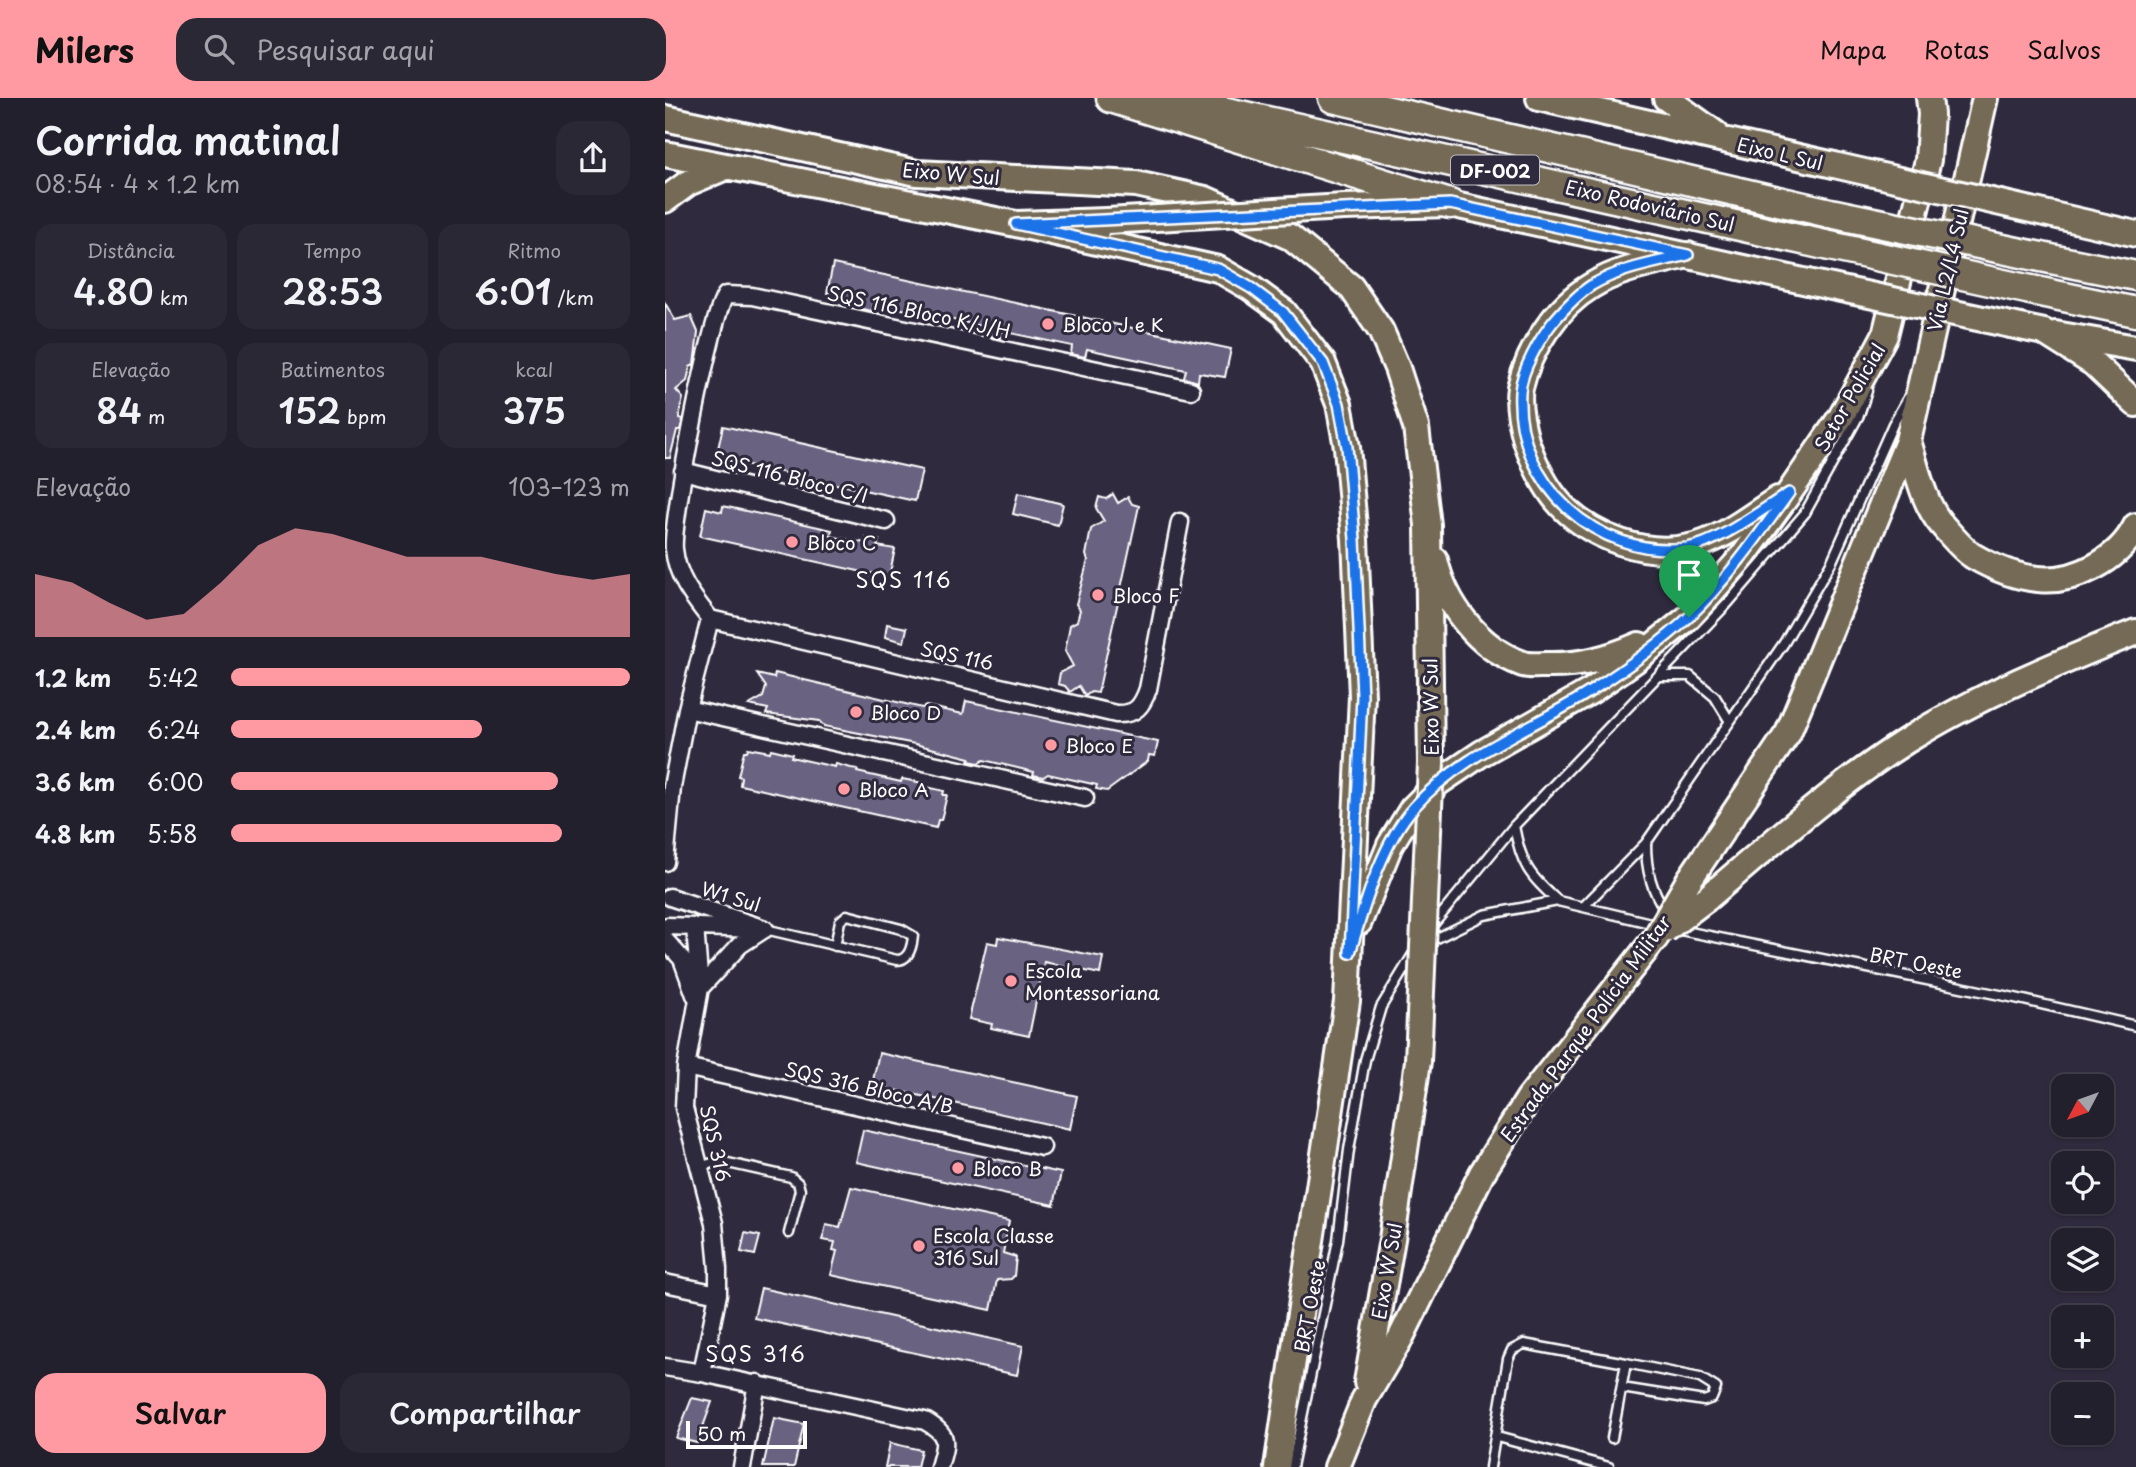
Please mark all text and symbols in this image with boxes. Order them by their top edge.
search box [176,18,666,81]
text: Milers [35,24,134,74]
icon: search [200,30,238,68]
text: Pesquisar aqui [256,30,435,69]
text: Mapa [1820,31,1886,67]
text: Rotas [1924,31,1989,67]
text: Salvos [2027,31,2101,67]
text: Corrida matinal [35,111,340,168]
button: share [556,121,630,195]
street label: Eixo L Sul [1734,130,1826,176]
street label: Eixo W Sul [901,155,1001,191]
road number: DF-002 [1451,156,1539,184]
text: 08:54 · 4 × 1.2 km [35,166,240,201]
street label: Eixo Rodoviário Sul [1563,172,1737,238]
street label: Via L2/L4 Sul [1919,206,1975,334]
text: Distância [87,236,175,264]
text: Tempo [303,236,362,264]
text: Ritmo [507,236,561,264]
text: 4.80 [73,264,154,317]
text: 28:53 [282,264,383,317]
text: 6:01 [474,264,551,317]
street label: SQS 116 Bloco K/J/H [825,278,1013,344]
text: km [154,283,188,311]
text: /km [551,283,594,311]
place label: Bloco J e K [1062,310,1164,338]
marker: Bloco J e K [1040,316,1056,332]
street label: Setor Policial [1807,338,1891,456]
text: Elevação [91,355,171,383]
text: Batimentos [280,355,385,383]
text: kcal [515,355,553,383]
text: 84 [96,383,142,436]
text: 152 [279,383,341,436]
text: 375 [502,383,566,436]
text: m [142,402,165,430]
text: bpm [341,402,386,430]
street label: SQS 116 Bloco C/I [709,443,871,509]
text: Elevação [35,469,131,504]
text: 103–123 m [508,469,630,504]
place label: Bloco C [806,528,876,556]
marker: Bloco C [784,534,800,550]
pin [1659,545,1719,617]
icon: arrive [1670,556,1708,594]
district label: SQS 116 [855,563,953,595]
place label: Bloco F [1112,581,1180,609]
marker: Bloco F [1090,587,1106,603]
street label: SQS 116 [918,634,996,676]
street label: Eixo W Sul [1415,658,1445,756]
text: 1.2 km [35,660,111,695]
text: 5:42 [147,660,199,695]
place label: Bloco D [870,698,941,726]
marker: Bloco D [848,704,864,720]
text: 2.4 km [35,712,116,747]
text: 6:24 [147,712,201,747]
place label: Bloco E [1065,731,1133,759]
marker: Bloco E [1043,737,1059,753]
text: 3.6 km [35,764,115,799]
text: 6:00 [147,764,203,799]
place label: Bloco A [858,775,929,803]
marker: Bloco A [836,781,852,797]
text: 4.8 km [35,816,116,851]
text: 5:58 [147,816,198,851]
street label: W1 Sul [698,874,764,918]
street label: Estrada Parque Polícia Militar [1493,908,1677,1147]
street label: BRT Oeste [1867,939,1965,985]
place label: Escola Montessoriana [1025,956,1160,1006]
marker: Escola Montessoriana [1003,973,1019,989]
street label: SQS 316 Bloco A/B [782,1054,956,1120]
north arrow [2051,1074,2114,1138]
map controls [2051,1074,2114,1445]
street label: SQS 316 [694,1102,738,1184]
button: locate [2051,1151,2114,1214]
place label: Bloco B [972,1154,1042,1182]
marker: Bloco B [950,1160,966,1176]
place label: Escola Classe 316 Sul [933,1221,1054,1271]
street label: Eixo W Sul [1364,1221,1408,1321]
button: layers [2051,1228,2114,1291]
marker: Escola Classe 316 Sul [911,1238,927,1254]
street label: BRT Oeste [1286,1257,1332,1355]
button: + [2051,1305,2114,1368]
district label: SQS 316 [705,1337,807,1369]
button: Salvar [35,1373,326,1453]
button: Compartilhar [340,1373,630,1453]
button: − [2051,1382,2114,1445]
scale bar [686,1418,807,1450]
text: 50 m [697,1419,746,1447]

